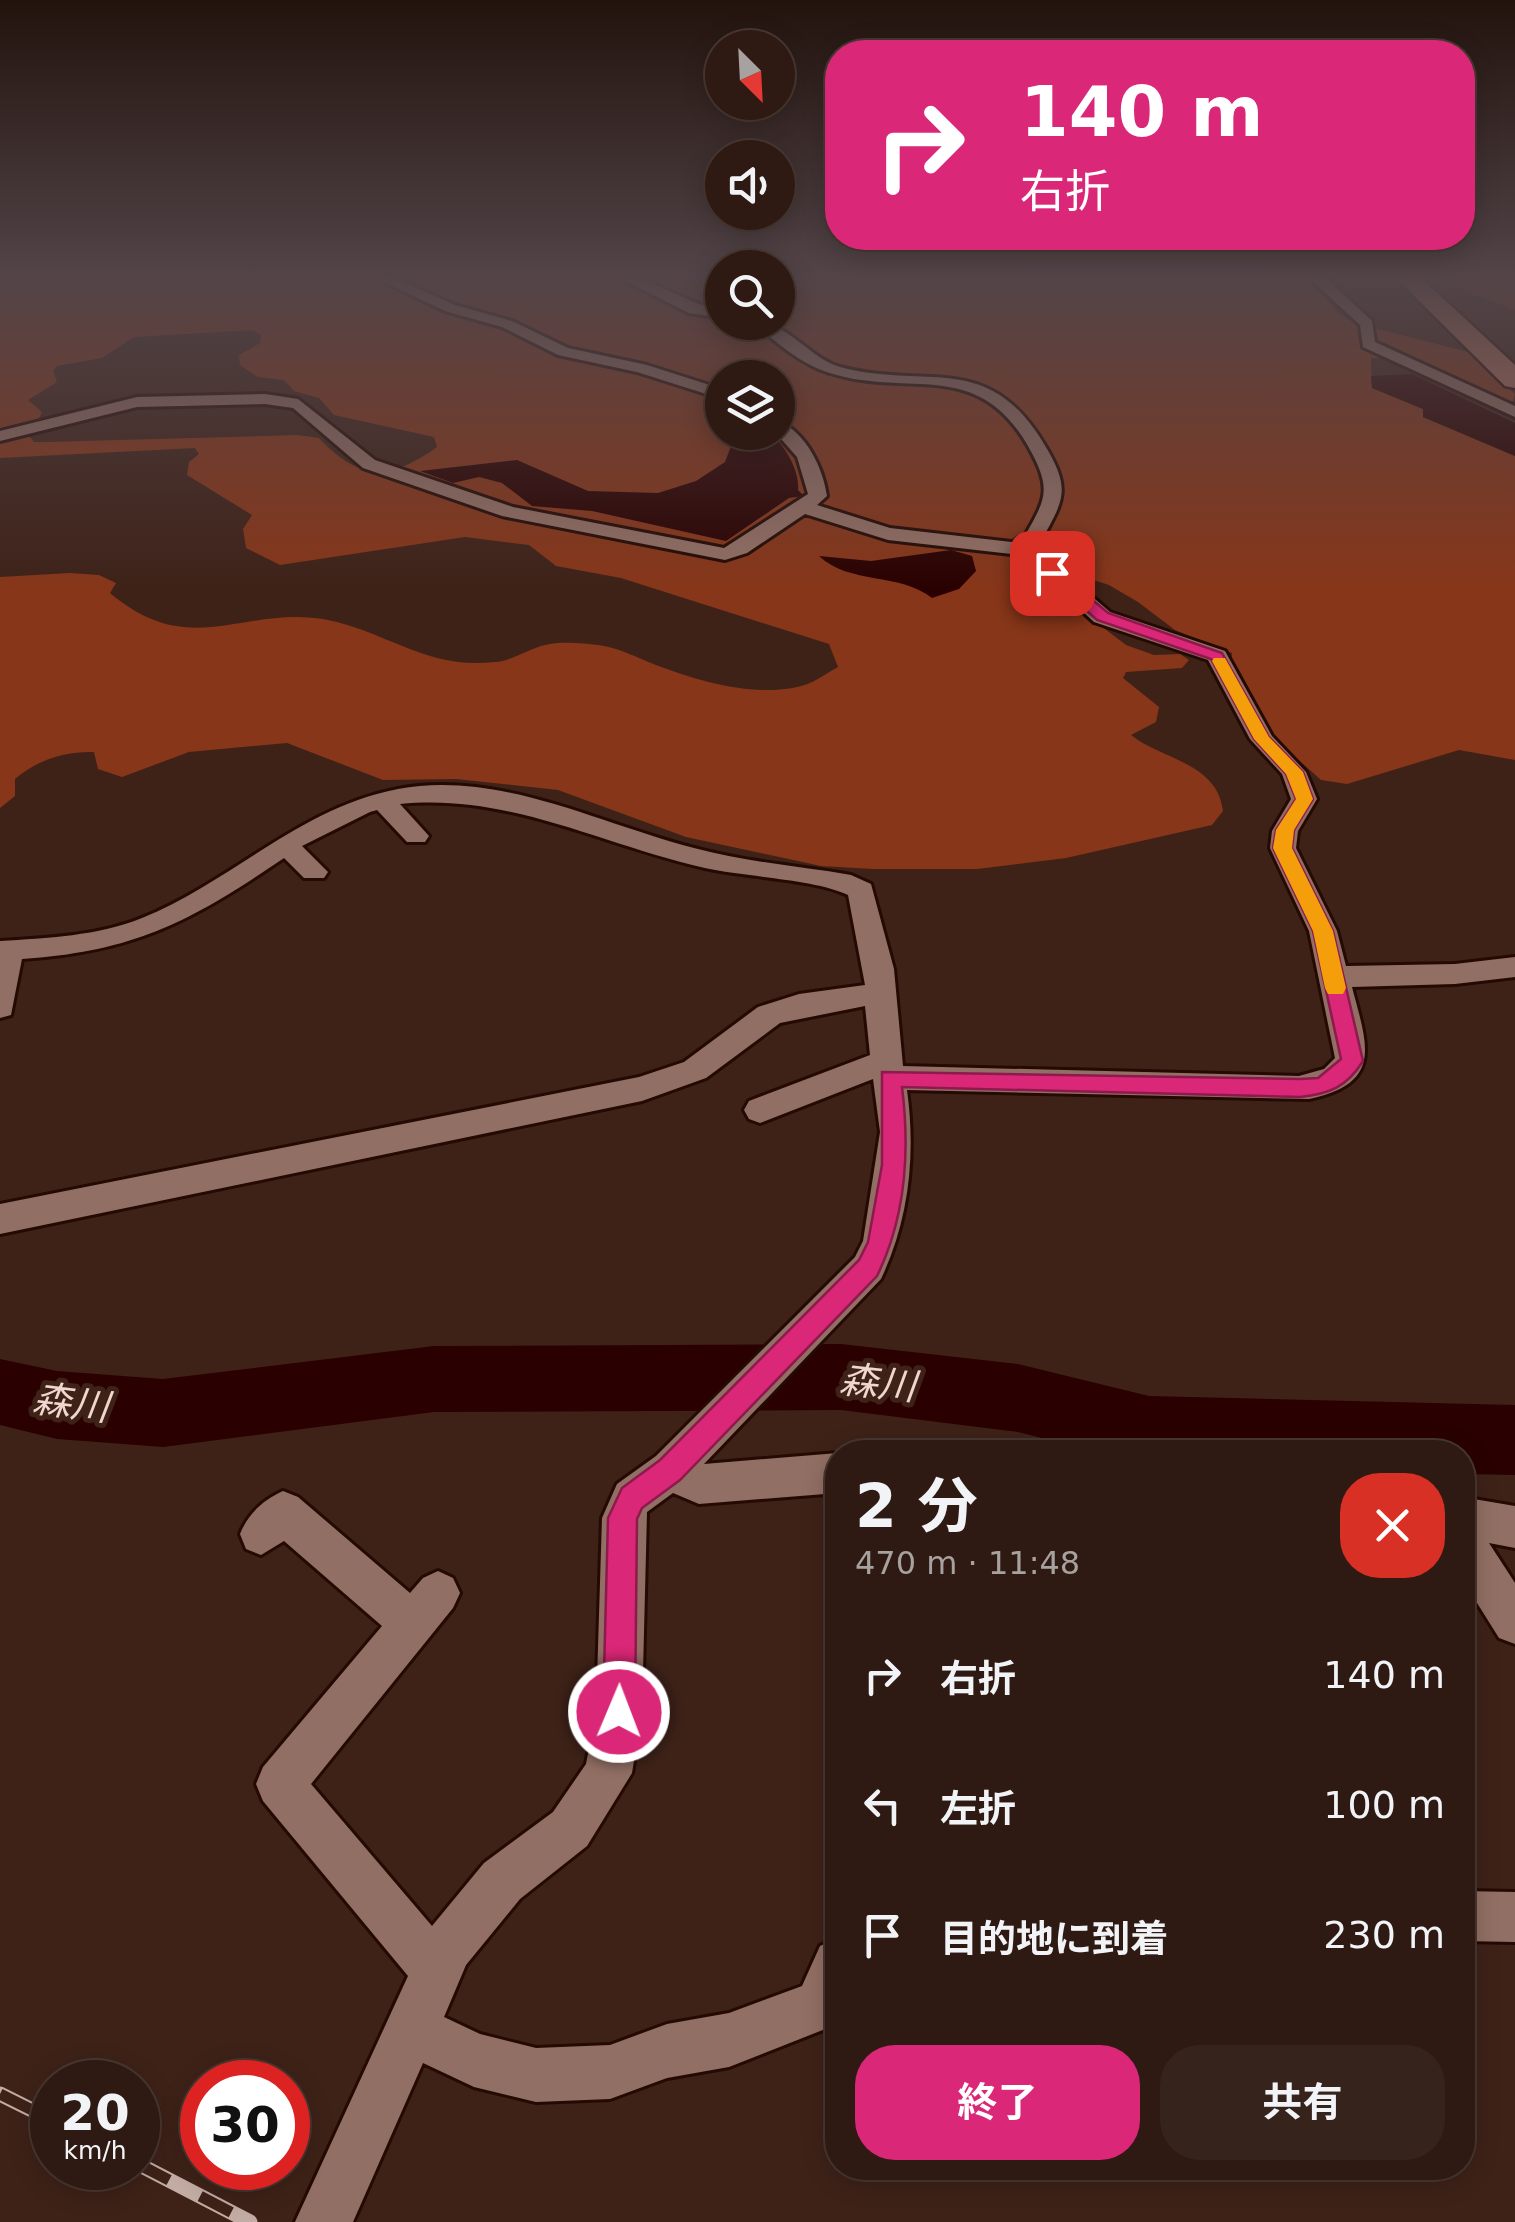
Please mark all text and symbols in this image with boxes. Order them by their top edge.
north arrow [705,30,795,120]
map controls [705,30,795,450]
text: 140 m [1020,71,1263,153]
icon: right [855,80,985,210]
button: sound [705,140,795,230]
text: 右折 [1020,165,1110,218]
button: search [705,250,795,340]
button: layers [705,360,795,450]
pin [1010,531,1095,616]
icon: arrive [1025,546,1080,601]
water label: 森川 [838,1357,922,1409]
water label: 森川 [31,1377,115,1430]
text: 2 分 [855,1471,978,1541]
button: close [1340,1473,1445,1578]
text: 470 m · 11:48 [855,1544,1080,1582]
icon: right [855,1648,910,1703]
text: 140 m [1323,1653,1445,1697]
text: 右折 [940,1657,1016,1701]
position arrow [567,1660,671,1764]
icon: left [855,1778,910,1833]
text: 100 m [1323,1783,1445,1827]
text: 左折 [940,1787,1016,1831]
icon: arrive [855,1908,910,1963]
text: 230 m [1323,1913,1445,1957]
text: 目的地に到着 [940,1917,1168,1961]
button: 終了 [855,2045,1140,2160]
button: 共有 [1160,2045,1445,2160]
speed limit sign: 30 [180,2060,310,2190]
text: 20 [60,2084,130,2142]
text: km/h [63,2136,127,2165]

